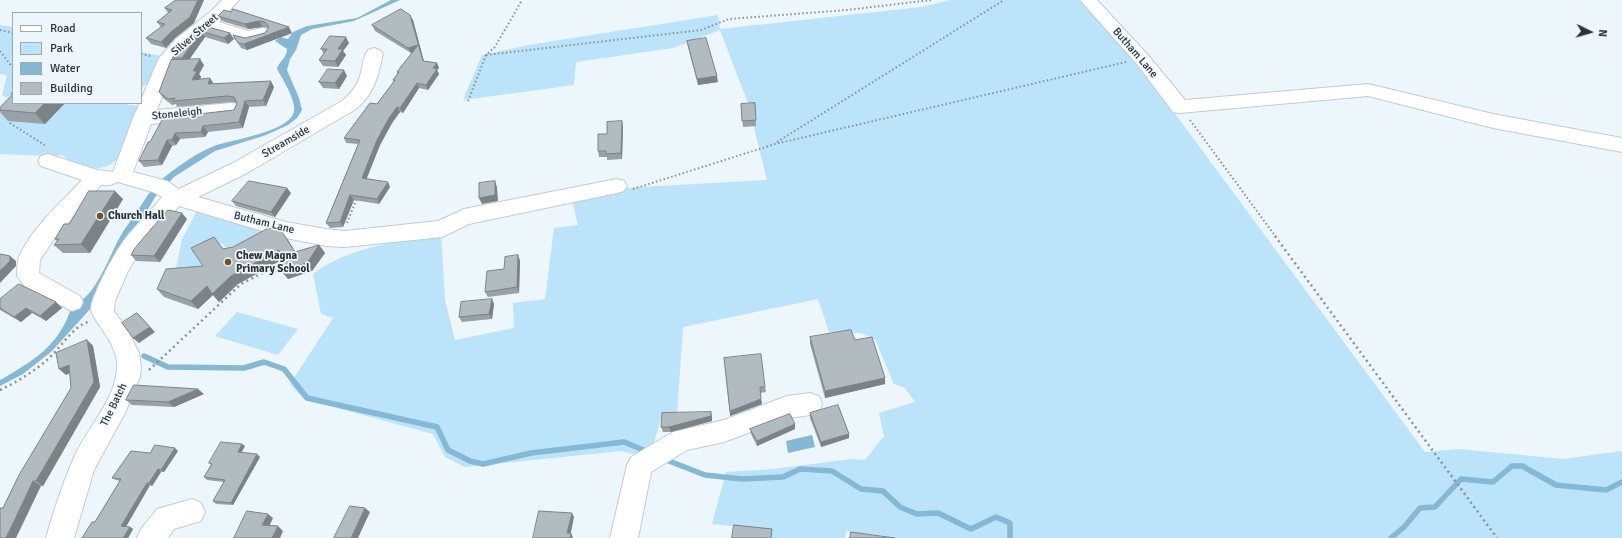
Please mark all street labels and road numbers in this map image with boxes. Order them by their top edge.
street label: Silver Street [169,11,221,59]
street label: Butham Lane [1110,25,1160,81]
street label: Stoneleigh [151,105,203,123]
street label: Streamside [260,123,312,161]
street label: Butham Lane [232,209,296,237]
street label: The Batch [98,381,130,429]

